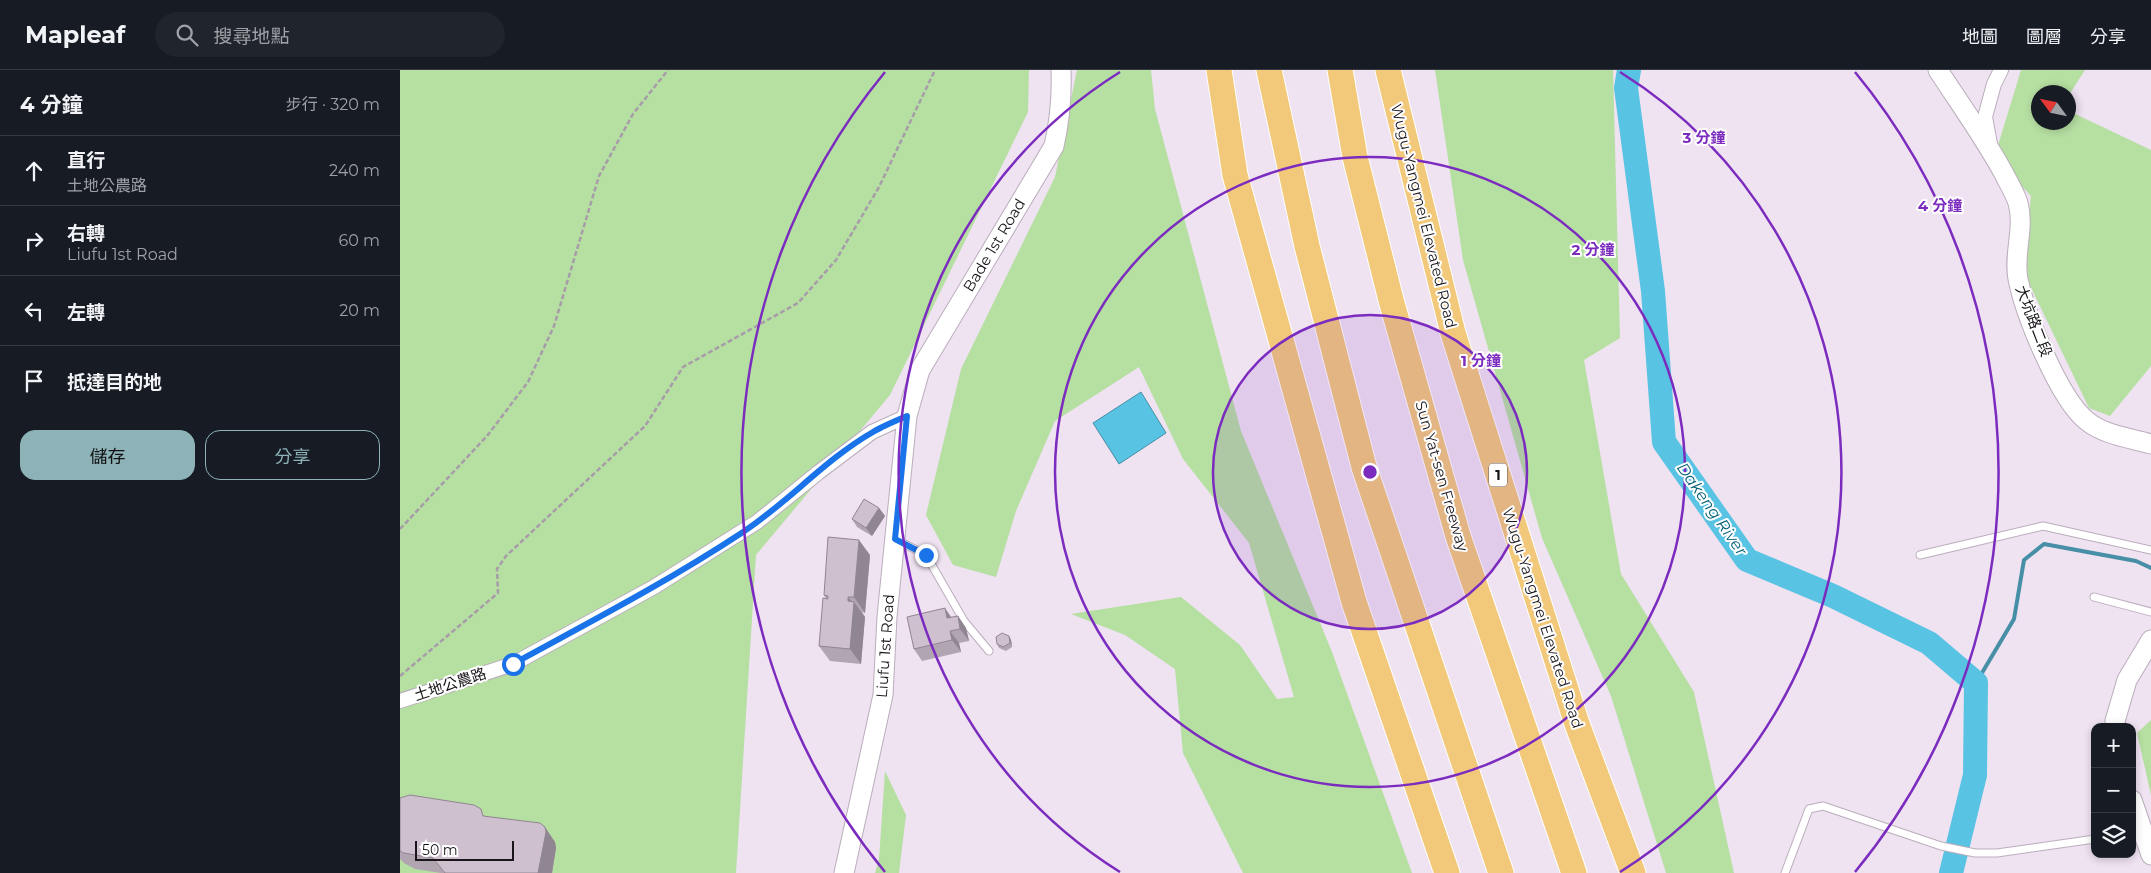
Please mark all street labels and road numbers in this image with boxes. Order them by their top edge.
street label: Wugu-Yangmei Elevated Road [1387,102,1461,330]
street label: Bade 1st Road [959,195,1029,295]
street label: 大坑路二段 [2012,283,2056,359]
street label: Sun Yat-sen Freeway [1411,399,1473,554]
road number: 1 [1489,464,1507,486]
street label: Wugu-Yangmei Elevated Road [1498,505,1588,731]
street label: Liufu 1st Road [872,593,898,699]
street label: 土地公農路 [411,663,489,705]

